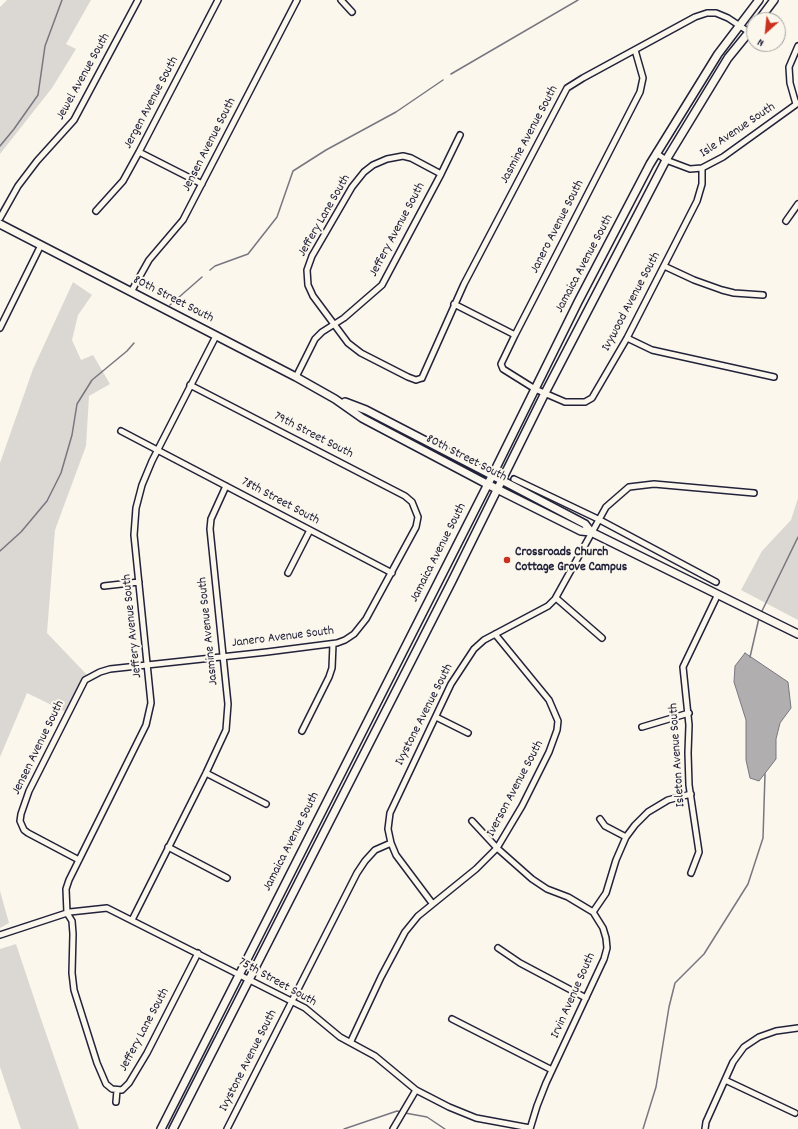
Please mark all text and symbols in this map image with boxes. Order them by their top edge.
north arrow [746,12,786,52]
street label: Jewel Avenue South [54,31,114,123]
text: N [755,33,767,50]
street label: Jergen Avenue South [121,54,183,152]
street label: Jasmine Avenue South [498,83,562,187]
street label: Jensen Avenue South [180,96,240,194]
street label: Isle Avenue South [697,100,779,162]
street label: Jeffery Lane South [295,172,355,260]
street label: Janero Avenue South [528,178,588,276]
street label: Jeffery Avenue South [367,180,429,280]
street label: Jamaica Avenue South [553,212,617,316]
street label: Ivywood Avenue South [599,250,665,354]
street label: 80th Street South [130,273,216,327]
street label: 79th Street South [271,409,355,463]
street label: 80th Street South [423,432,509,486]
street label: 78th Street South [238,475,322,529]
street label: Jamaica Avenue South [407,501,471,605]
place label: Crossroads Church Cottage Grove Campus [515,545,627,576]
marker: Crossroads Church Cottage Grove Campus [502,555,512,565]
street label: Jeffery Avenue South [120,573,146,679]
street label: Jasmine Avenue South [196,576,222,686]
street label: Janero Avenue South [231,624,335,652]
street label: Ivystone Avenue South [393,662,457,768]
street label: Jensen Avenue South [9,698,69,798]
street label: Isleton Avenue South [667,702,689,808]
street label: Iverson Avenue South [484,738,548,840]
street label: Jamaica Avenue South [260,790,324,894]
street label: Irvin Avenue South [548,951,600,1041]
street label: 75th Street South [235,955,319,1011]
street label: Jeffery Lane South [117,986,173,1074]
street label: Ivystone Avenue South [217,1008,281,1114]

